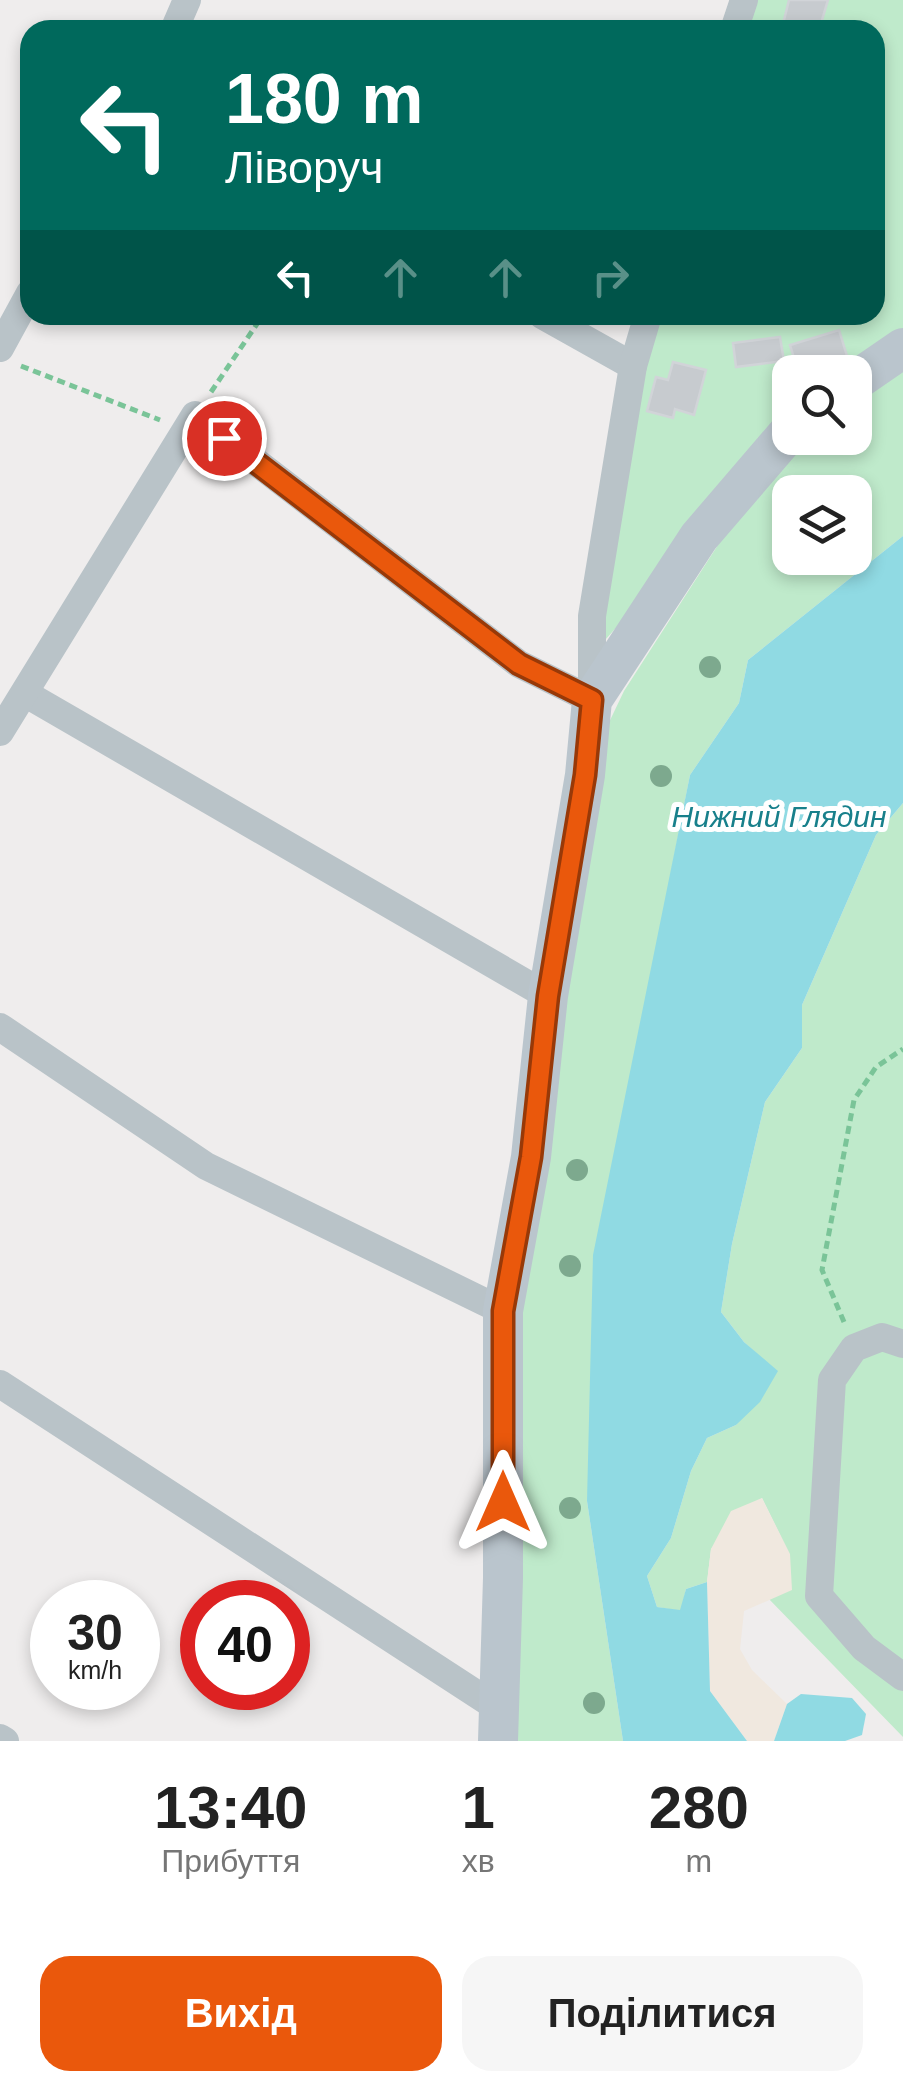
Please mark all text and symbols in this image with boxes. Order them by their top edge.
icon: left [60,60,190,190]
text: 180 m [225,60,423,138]
text: Ліворуч [225,142,383,193]
icon: left [268,250,323,305]
icon: ahead [373,250,428,305]
icon: ahead [478,250,533,305]
icon: right [583,250,638,305]
map controls [772,355,872,575]
button: search [772,355,872,455]
pin [182,396,267,481]
icon: arrive [197,411,252,466]
button: layers [772,475,872,575]
water label: Нижний Глядин [672,800,886,833]
position arrow [451,1450,555,1554]
speed limit sign: 40 [180,1580,310,1710]
text: 30 [67,1605,123,1661]
text: km/h [68,1656,122,1684]
text: 13:40 [154,1774,307,1841]
text: 1 [461,1774,495,1841]
text: 280 [649,1774,749,1841]
text: Прибуття [161,1843,300,1879]
text: хв [462,1843,495,1879]
text: m [686,1843,712,1879]
button: Вихід [40,1956,442,2071]
button: Поділитися [462,1956,863,2071]

